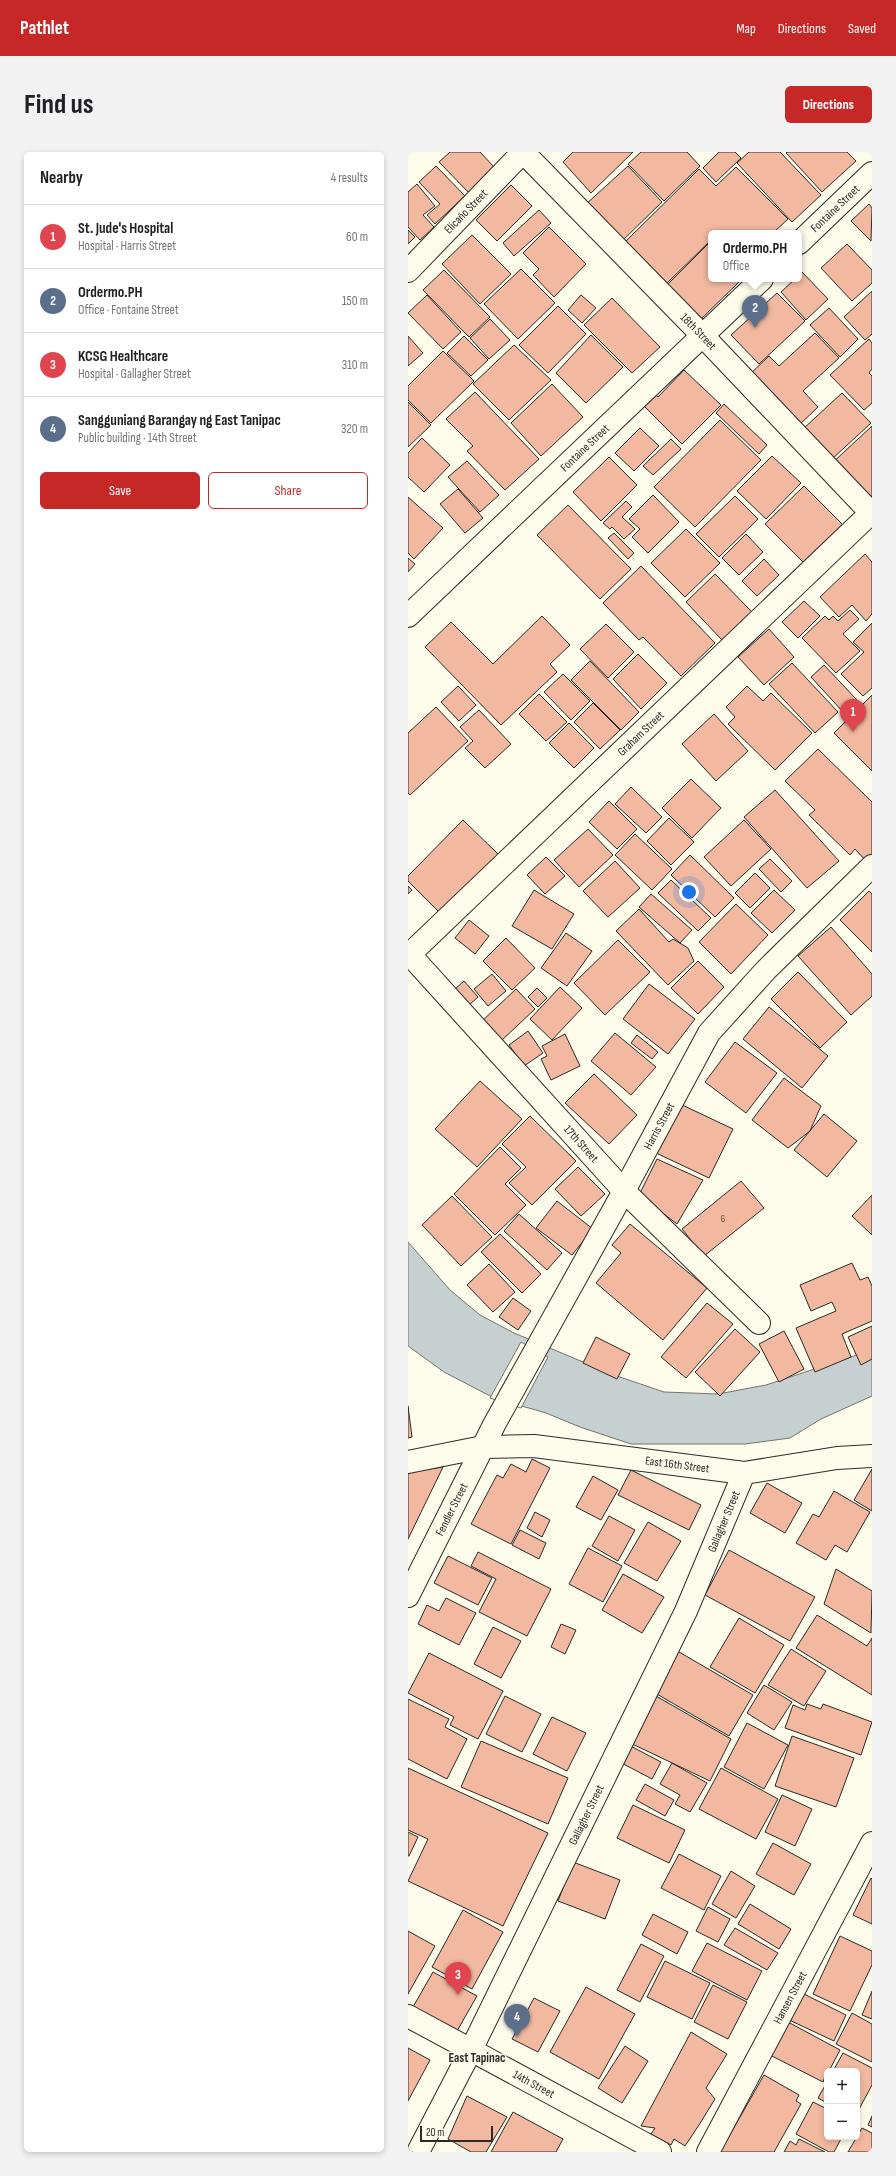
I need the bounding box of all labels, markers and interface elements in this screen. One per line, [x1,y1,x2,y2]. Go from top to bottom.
text: Pathlet [20,17,69,40]
text: Map [736,20,756,37]
text: Directions [778,20,826,37]
text: Saved [848,20,876,37]
button: Directions [785,86,872,123]
text: Find us [24,88,93,121]
text: Nearby [40,168,83,188]
text: 4 results [331,170,368,186]
street label: Fontaine Street [807,181,863,235]
street label: Elicaño Street [441,186,491,237]
text: St. Jude's Hospital [78,219,173,238]
text: 1 [50,229,56,245]
text: 60 m [346,229,368,245]
popup [708,230,802,282]
text: Hospital · Harris Street [78,238,176,254]
text: Ordermo.PH [723,239,787,258]
text: Office [723,258,749,274]
text: Ordermo.PH [78,283,142,302]
text: 2 [50,293,56,309]
text: 150 m [342,293,368,309]
pin: 2 [742,295,768,328]
text: Office · Fontaine Street [78,302,179,318]
street label: 18th Street [677,310,720,353]
text: KCSG Healthcare [78,347,168,366]
text: 3 [50,357,56,373]
text: 310 m [342,357,368,373]
text: Hospital · Gallagher Street [78,366,191,382]
text: Sangguniang Barangay ng East Tanipac [78,411,281,430]
text: 4 [50,421,56,437]
text: 320 m [341,421,368,437]
street label: Fontaine Street [557,421,613,475]
text: Public building · 14th Street [78,430,197,446]
button: Save [40,472,200,509]
button: Share [208,472,368,509]
pin: 1 [840,699,866,732]
street label: Graham Street [614,707,667,759]
your location [679,882,699,902]
street label: Harris Street [640,1099,678,1152]
street label: 17th Street [560,1122,602,1166]
house number: 6 [721,1213,725,1225]
street label: East 16th Street [644,1453,711,1476]
street label: Fendler Street [432,1480,471,1538]
street label: Gallagher Street [704,1488,743,1554]
street label: Gallagher Street [565,1782,607,1847]
pin: 3 [445,1962,471,1995]
street label: Hansen Street [770,1968,810,2026]
pin: 4 [504,2004,530,2037]
district label: East Tapinac [448,2050,506,2066]
street label: 14th Street [510,2067,558,2101]
map controls [824,2068,860,2140]
button: + [824,2068,860,2104]
button: − [824,2104,860,2140]
scale bar [420,2124,493,2143]
text: 20 m [426,2126,444,2139]

